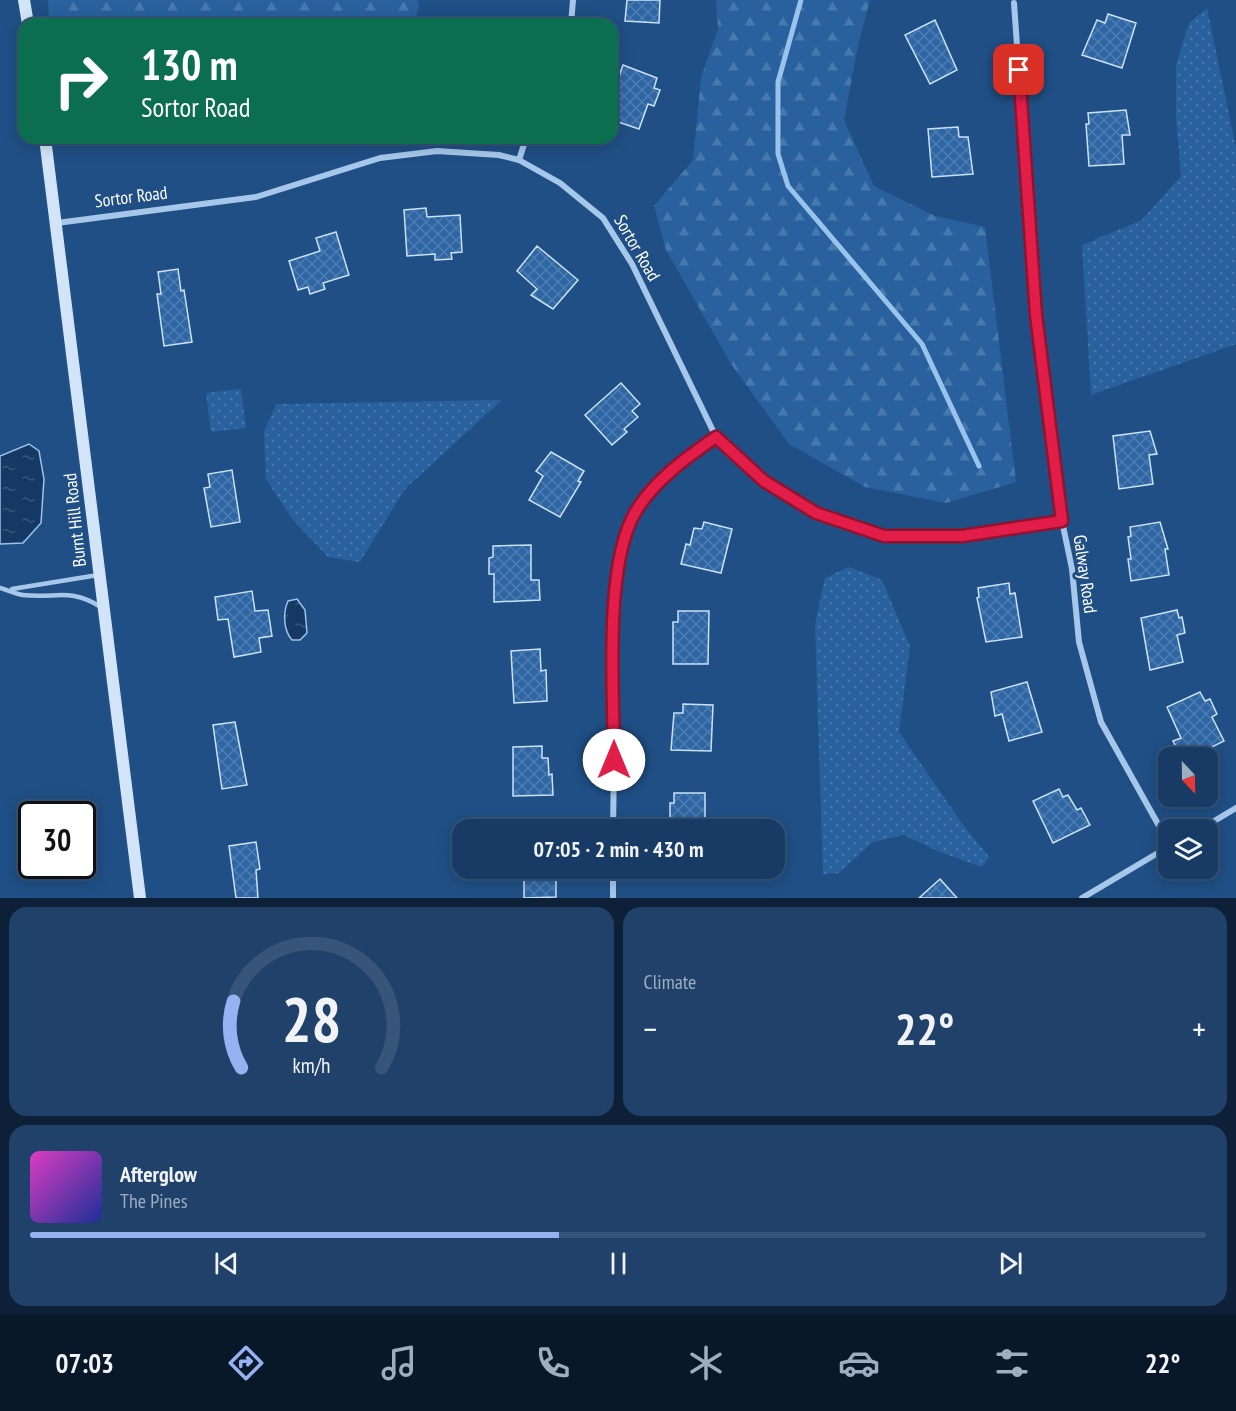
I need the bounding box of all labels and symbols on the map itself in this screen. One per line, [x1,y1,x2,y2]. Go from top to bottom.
pin [993,44,1044,95]
street label: Sortor Road [93,181,169,212]
street label: Sortor Road [609,210,666,285]
street label: Burnt Hill Road [58,472,91,568]
street label: Galway Road [1069,533,1102,615]
position arrow [582,728,646,792]
north arrow [1158,747,1218,807]
speed limit sign: 30 [18,801,96,879]

